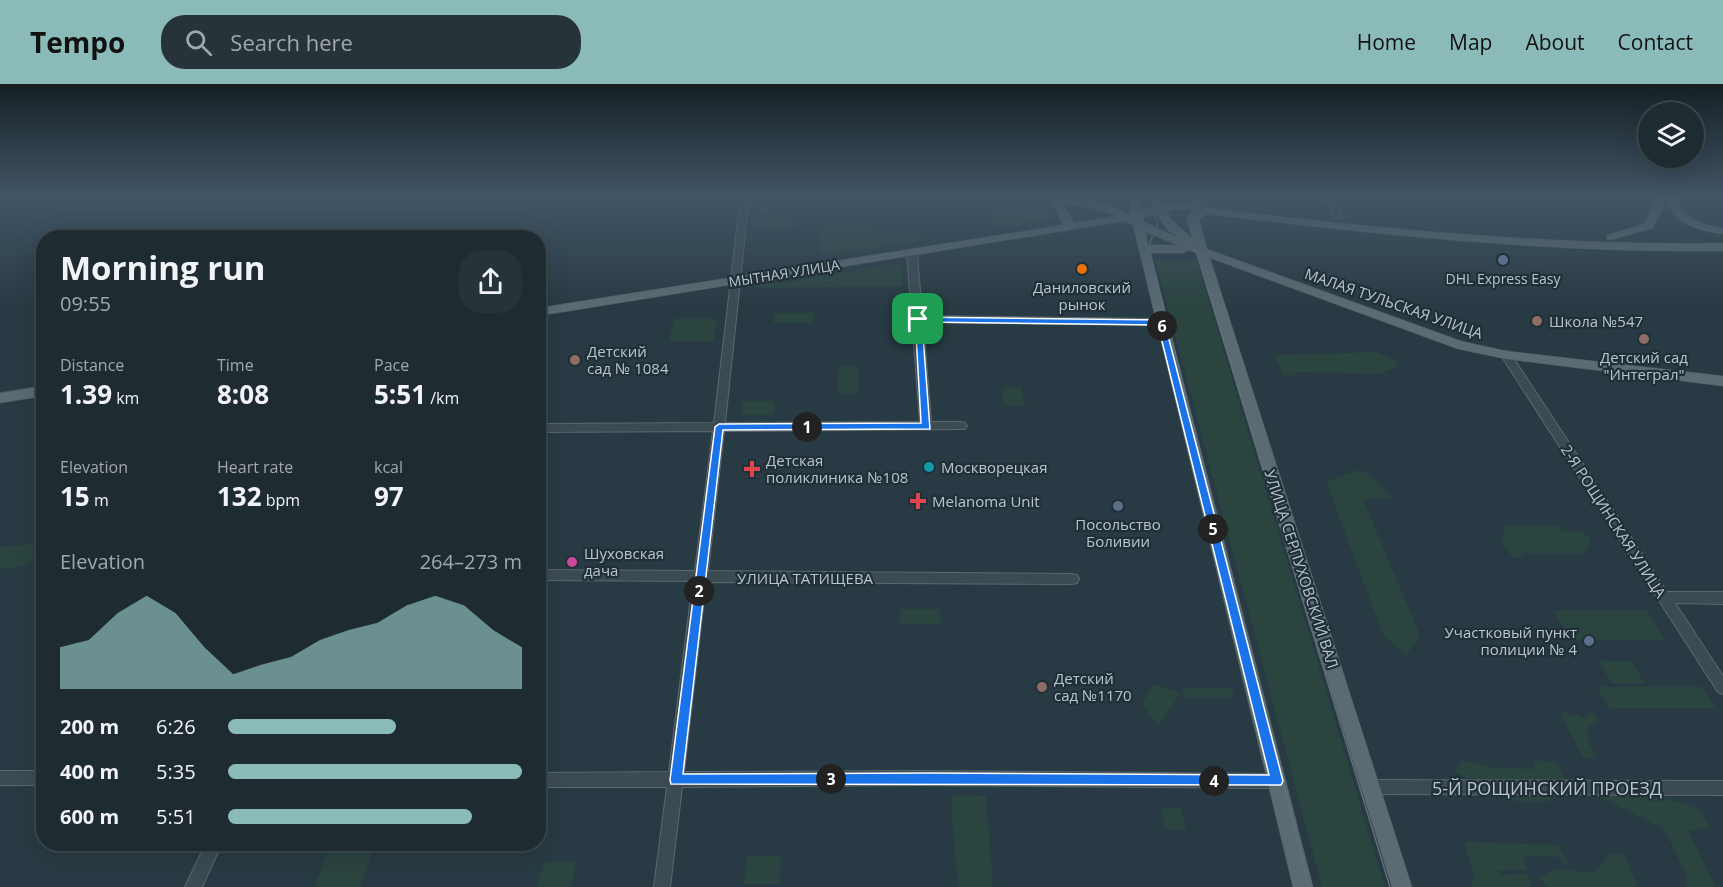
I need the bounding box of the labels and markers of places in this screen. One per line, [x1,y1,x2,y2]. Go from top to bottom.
marker: DHL Express Easy [1496,253,1510,267]
marker: Даниловский рынок [1075,262,1089,276]
place label: DHL Express Easy [1446,269,1561,288]
place label: Даниловский рынок [1033,277,1131,314]
pin [892,293,943,344]
pin: 6 [1147,311,1177,341]
place label: Школа №547 [1549,311,1643,331]
marker: Школа №547 [1530,314,1544,328]
marker: Детский сад "Интеграл" [1637,332,1651,346]
place label: Детский сад № 1084 [587,341,669,378]
place label: Детский сад "Интеграл" [1600,347,1688,384]
marker: Детский сад № 1084 [568,353,582,367]
pin: 1 [792,412,822,442]
place label: Детская поликлиника №108 [766,450,908,487]
place label: Москворецкая [941,457,1047,477]
marker: Детская поликлиника №108 [743,460,761,478]
marker: Москворецкая [922,460,936,474]
place label: Melanoma Unit [932,491,1040,511]
marker: Melanoma Unit [909,492,927,510]
marker: Посольство Боливии [1111,499,1125,513]
place label: Посольство Боливии [1075,514,1161,551]
pin: 5 [1198,514,1228,544]
place label: Шуховская дача [584,543,664,580]
marker: Шуховская дача [565,555,579,569]
pin: 2 [684,576,714,606]
place label: Участковый пункт полиции № 4 [1445,622,1577,659]
marker: Участковый пункт полиции № 4 [1582,634,1596,648]
place label: Детский сад №1170 [1054,668,1132,705]
marker: Детский сад №1170 [1035,680,1049,694]
pin: 3 [816,764,846,794]
pin: 4 [1199,766,1229,796]

